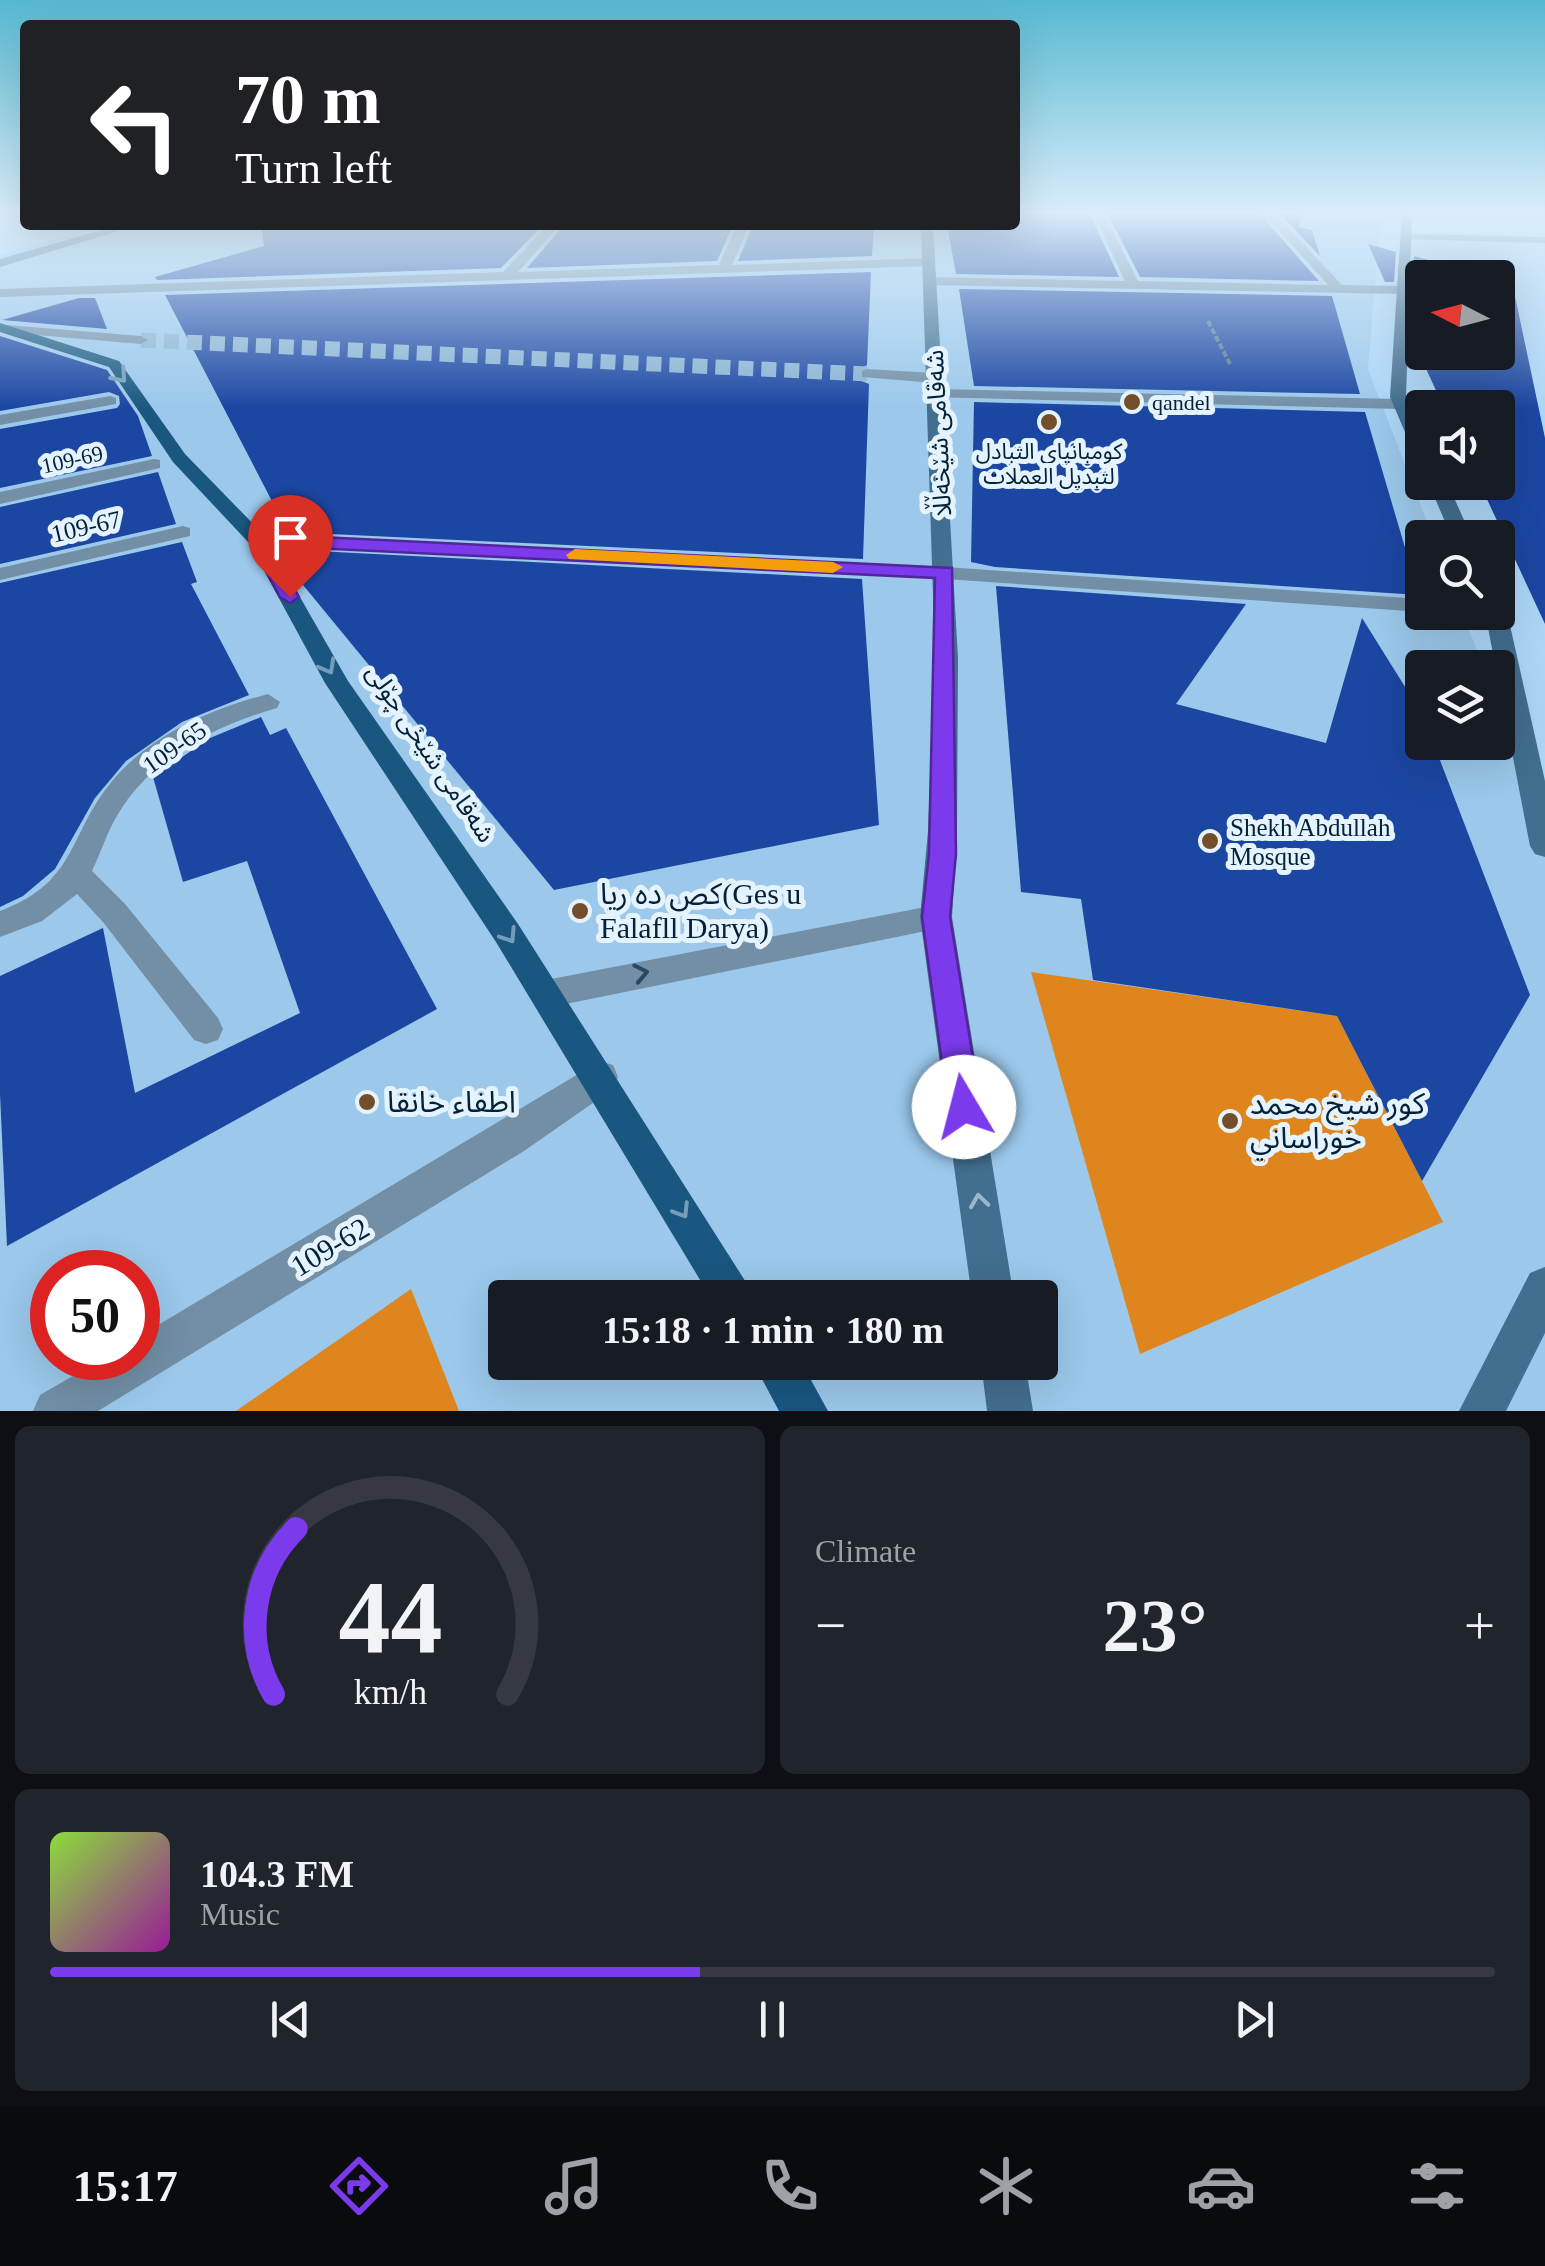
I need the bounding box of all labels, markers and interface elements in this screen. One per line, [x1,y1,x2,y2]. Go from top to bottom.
icon: left [70,60,200,190]
text: 70 m [235,61,381,138]
text: Turn left [235,143,392,193]
north arrow [1405,260,1515,370]
map controls [1405,260,1515,760]
street label: شەقامی شێخەڵڵا [916,349,957,517]
one-way arrow [108,365,126,383]
place label: qandel [1152,390,1211,415]
button: sound [1405,390,1515,500]
marker: qandel [1121,391,1143,413]
marker: كومبانياى التبادل لتبديل العملات [1038,411,1060,433]
place label: كومبانياى التبادل لتبديل العملات [976,439,1123,489]
street label: 109-69 [39,440,105,479]
pin [248,495,333,598]
street label: 109-67 [49,505,124,548]
icon: arrive [263,510,318,565]
button: search [1405,520,1515,630]
button: layers [1405,650,1515,760]
one-way arrow [315,656,335,674]
street label: شەقامی شێخی چۆلی [359,659,500,849]
street label: 109-65 [138,716,211,779]
place label: Shekh Abdullah Mosque [1230,814,1391,870]
marker: Shekh Abdullah Mosque [1199,830,1221,852]
place label: کص ده ریا(Ges u Falafll Darya) [600,877,801,945]
marker: کص ده ریا(Ges u Falafll Darya) [569,900,591,922]
one-way arrow [496,926,515,944]
one-way arrow [632,964,649,985]
position arrow [912,1055,1016,1159]
place label: اطفاء خانقا [387,1085,516,1118]
place label: كور شيخ محمد خوراساني [1250,1087,1426,1161]
marker: اطفاء خانقا [356,1091,378,1113]
marker: كور شيخ محمد خوراساني [1219,1110,1241,1132]
one-way arrow [969,1193,990,1209]
one-way arrow [670,1200,689,1218]
street label: 109-62 [285,1211,375,1283]
speed limit sign: 50 [30,1250,160,1380]
text: 15:18 · 1 min · 180 m [602,1309,944,1351]
text: Climate [815,1533,916,1569]
text: 44 [338,1559,442,1674]
text: 23° [1103,1584,1208,1667]
text: − [815,1595,846,1656]
text: + [1464,1595,1495,1656]
text: km/h [353,1672,427,1712]
text: 104.3 FM [200,1853,354,1895]
text: Music [200,1896,280,1932]
icon: previous [263,1992,318,2047]
icon: pause [745,1992,800,2047]
icon: next [1227,1992,1282,2047]
icon: directions [324,2151,394,2221]
icon: music [539,2151,609,2221]
icon: phone [755,2151,825,2221]
icon: climate [971,2151,1041,2221]
icon: car [1186,2151,1256,2221]
icon: filters [1402,2151,1472,2221]
text: 15:17 [73,2161,178,2211]

